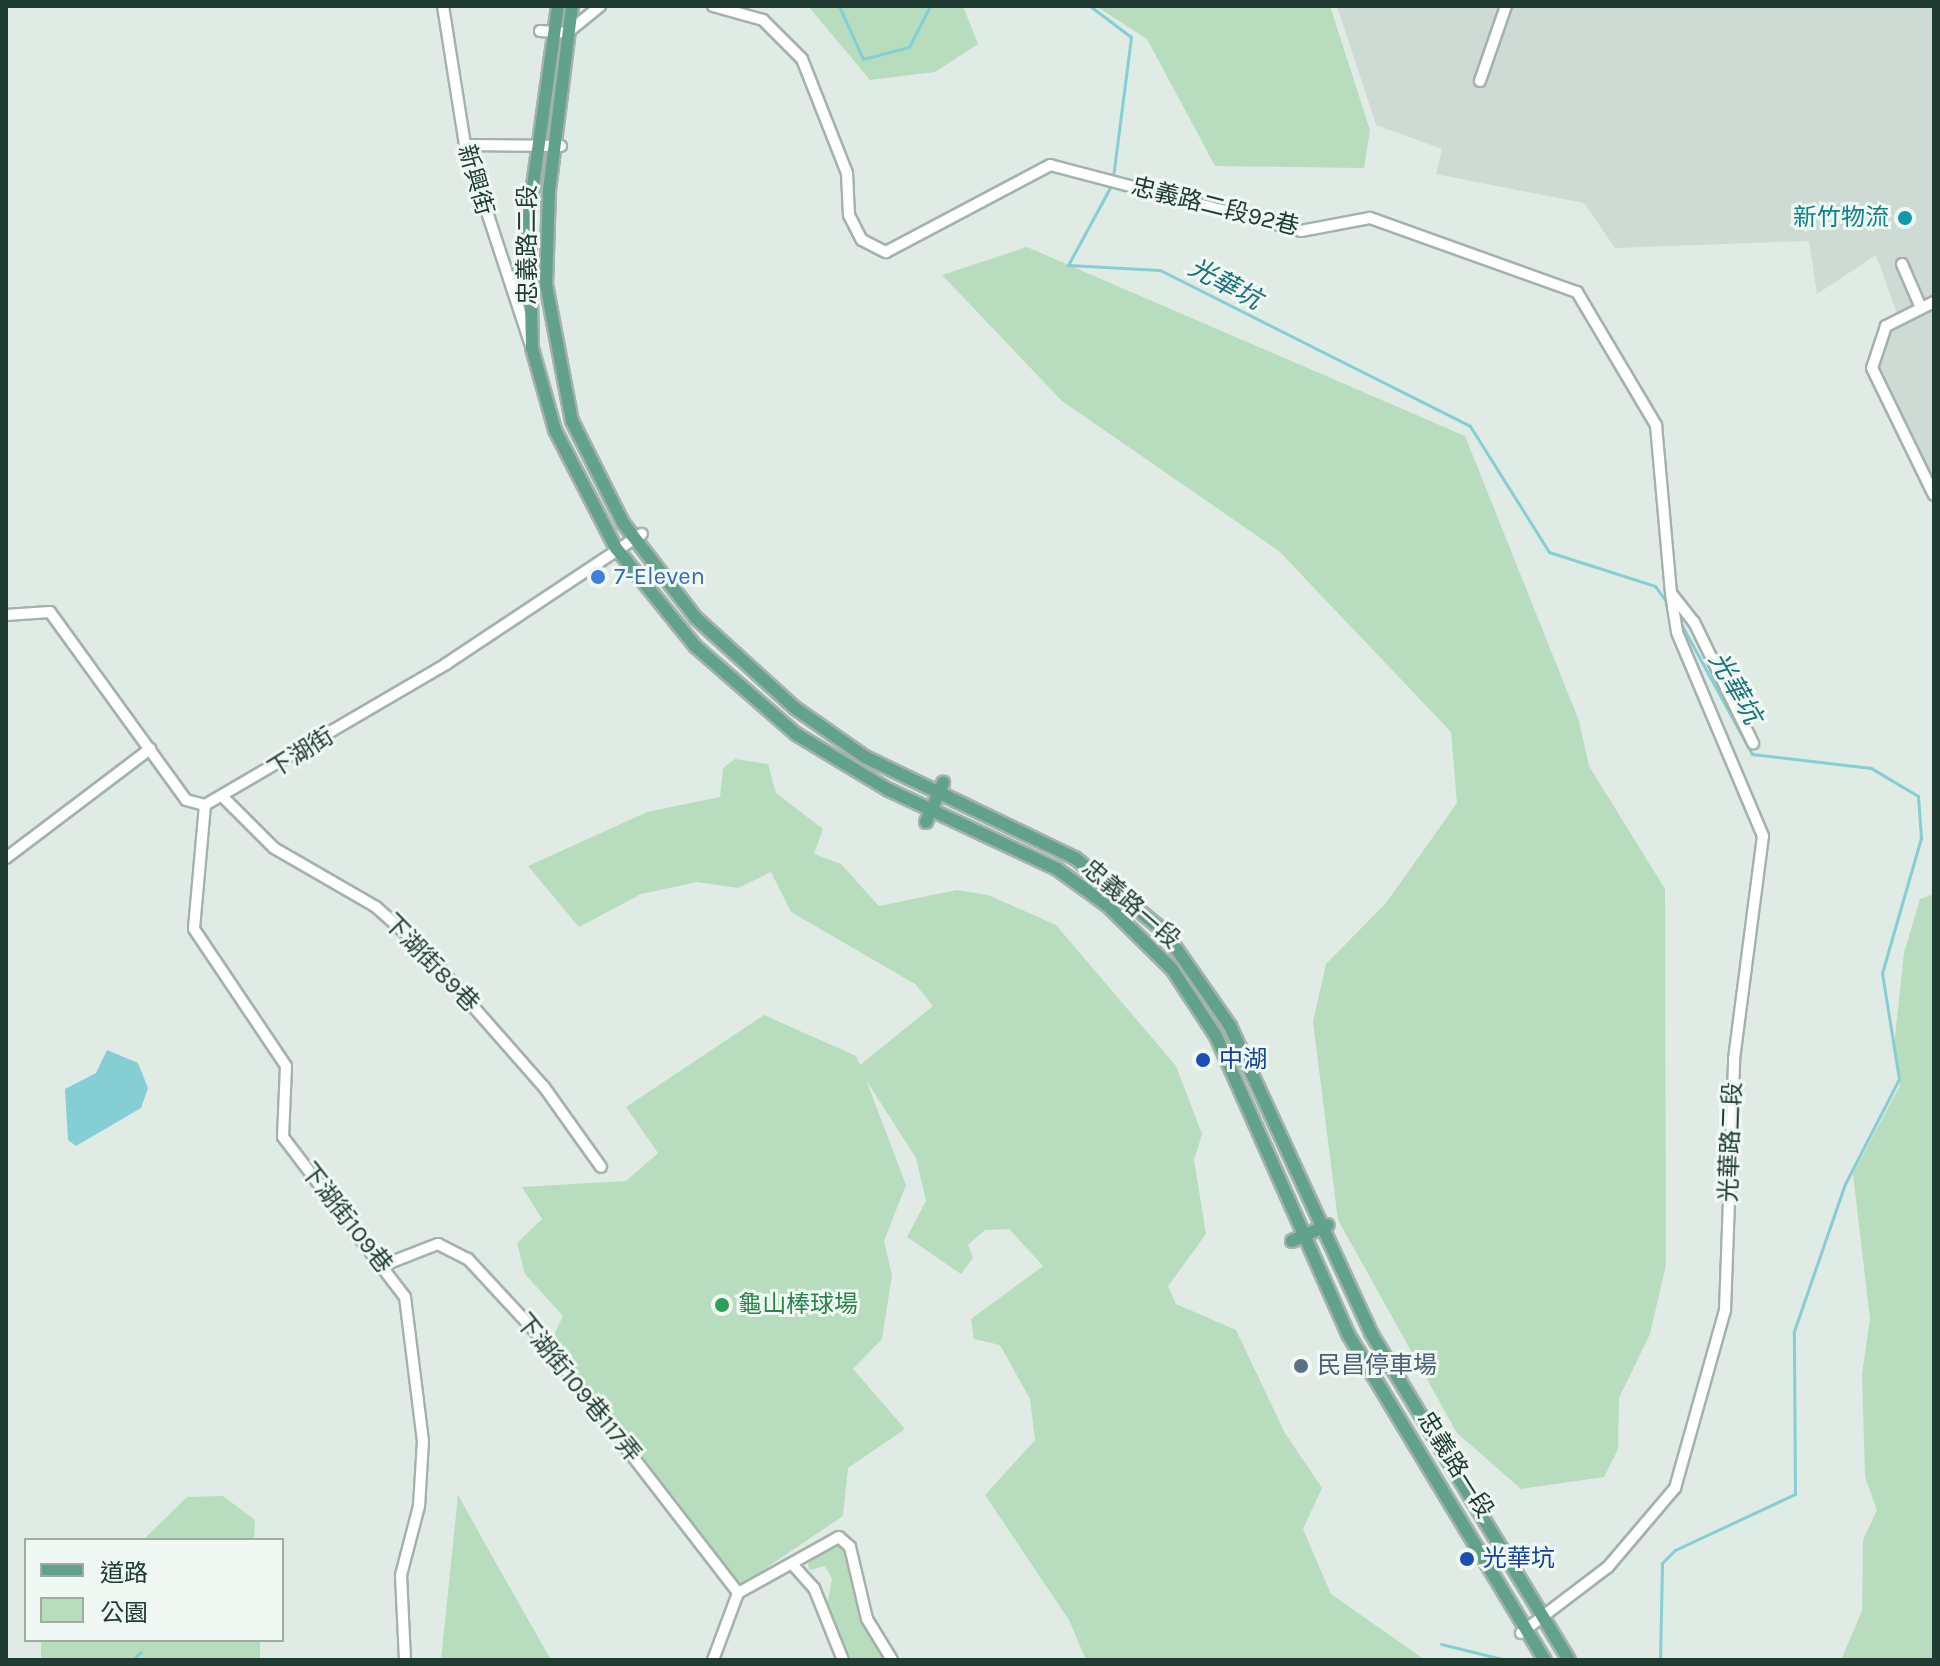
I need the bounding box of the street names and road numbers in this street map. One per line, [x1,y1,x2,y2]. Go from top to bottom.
street label: 新興街 [451,141,499,219]
street label: 忠義路二段92巷 [1128,172,1302,242]
street label: 忠義路二段 [514,185,542,305]
street label: 下湖街 [263,722,339,784]
street label: 忠義路一段 [1076,854,1186,954]
street label: 下湖街89巷 [377,908,485,1018]
street label: 光華路二段 [1715,1082,1747,1202]
street label: 下湖街109巷 [294,1157,398,1279]
street label: 下湖街109巷117弄 [509,1308,647,1468]
street label: 忠義路一段 [1411,1406,1499,1524]

